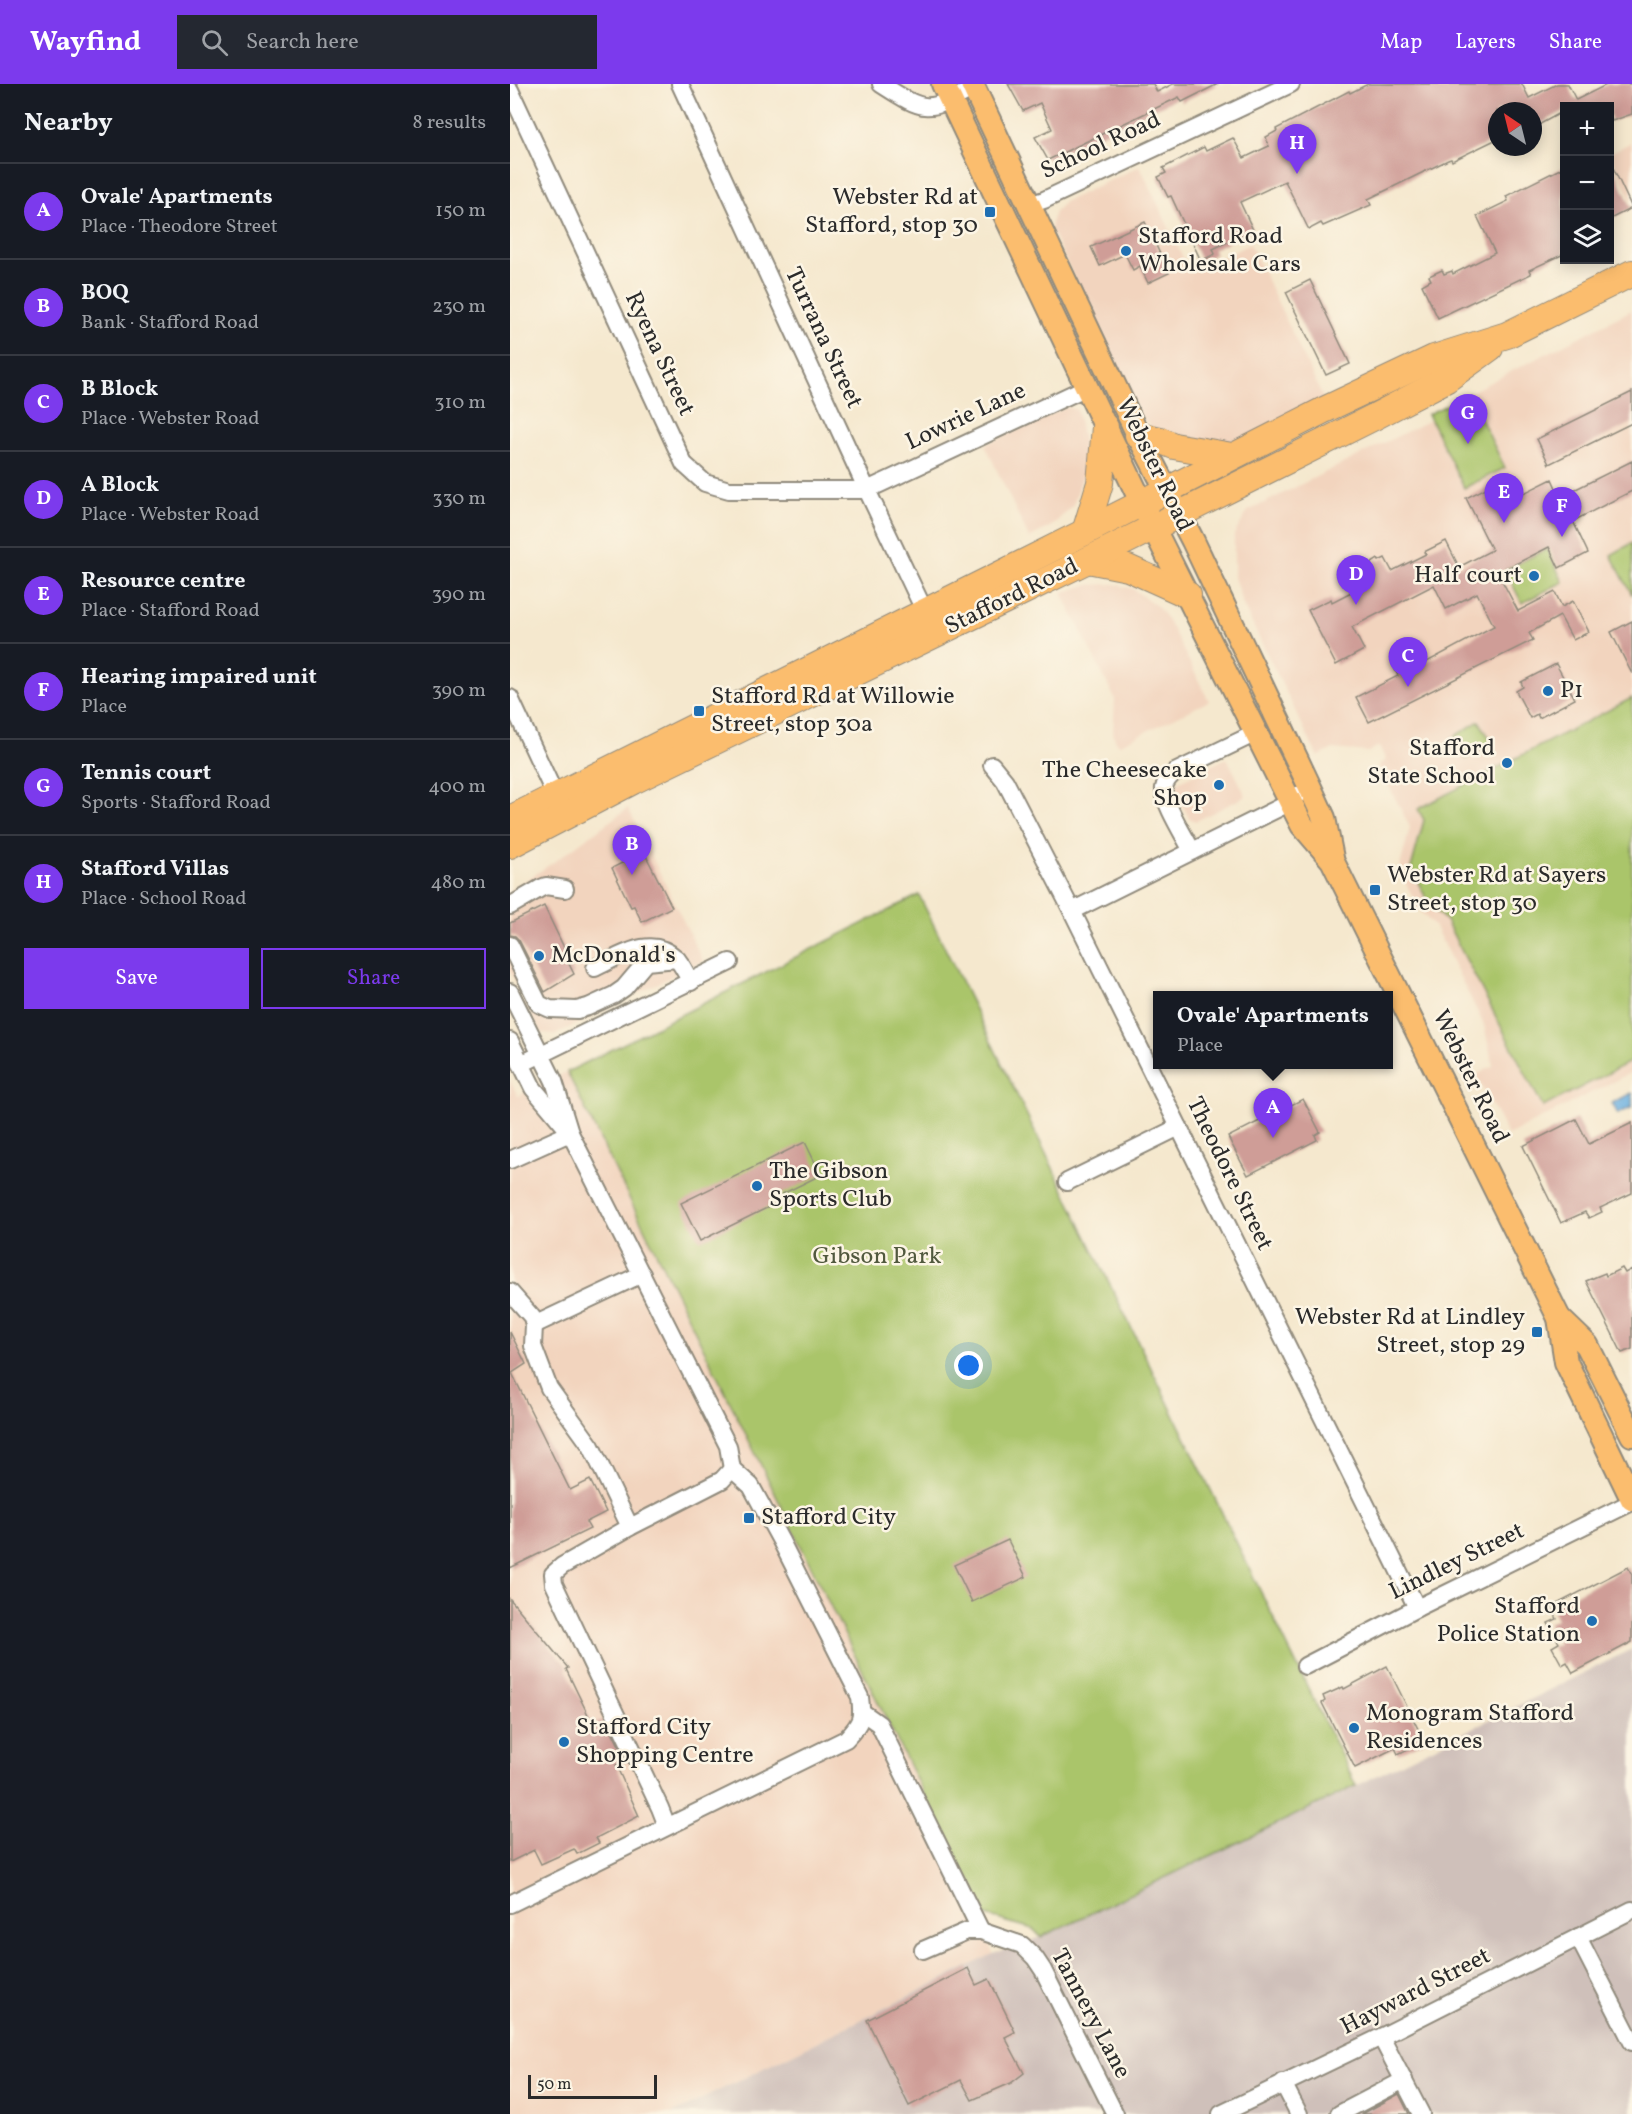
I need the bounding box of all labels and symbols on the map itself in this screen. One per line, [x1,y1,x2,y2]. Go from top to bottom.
north arrow [1488,102,1542,156]
street label: School Road [1035,103,1167,189]
pin: H [1278,124,1316,174]
place label: Webster Rd at Stafford, stop 30 [805,181,978,243]
marker: Webster Rd at Stafford, stop 30 [983,205,997,219]
place label: Stafford Road Wholesale Cars [1138,220,1301,282]
marker: Stafford Road Wholesale Cars [1119,244,1133,258]
street label: Turrana Street [775,262,871,414]
street label: Ryena Street [615,286,703,422]
street label: Lowrie Lane [900,374,1032,460]
street label: Webster Road [1107,392,1201,538]
pin: G [1448,394,1488,444]
pin: E [1484,474,1524,523]
pin: F [1542,488,1582,537]
street label: Stafford Road [939,550,1085,644]
pin: D [1336,556,1376,605]
place label: Half court [1414,559,1522,593]
marker: Half court [1527,569,1541,583]
pin: C [1388,638,1428,687]
place label: P1 [1560,674,1583,708]
place label: Stafford Rd at Willowie Street, stop 30a [711,680,955,742]
marker: P1 [1541,684,1555,698]
marker: Stafford Rd at Willowie Street, stop 30a [692,704,706,718]
place label: Stafford State School [1367,732,1495,794]
place label: The Cheesecake Shop [1042,754,1207,816]
marker: Stafford State School [1500,756,1514,770]
marker: The Cheesecake Shop [1212,778,1226,792]
pin: B [612,826,652,875]
place label: Webster Rd at Sayers Street, stop 30 [1387,859,1606,921]
marker: Webster Rd at Sayers Street, stop 30 [1368,883,1382,897]
place label: McDonald's [551,939,676,973]
marker: McDonald's [532,949,546,963]
street label: Webster Road [1423,1004,1517,1150]
pin: A [1254,1088,1293,1138]
street label: Theodore Street [1177,1091,1281,1257]
place label: The Gibson Sports Club [769,1155,892,1217]
marker: The Gibson Sports Club [750,1179,764,1193]
park label: Gibson Park [812,1240,942,1274]
place label: Webster Rd at Lindley Street, stop 29 [1295,1301,1525,1363]
marker: Webster Rd at Lindley Street, stop 29 [1530,1325,1544,1339]
your location [954,1351,983,1380]
place label: Stafford City [761,1501,896,1535]
marker: Stafford City [742,1511,756,1525]
street label: Lindley Street [1384,1515,1530,1609]
place label: Stafford Police Station [1437,1590,1580,1652]
marker: Stafford Police Station [1585,1614,1599,1628]
place label: Monogram Stafford Residences [1366,1697,1574,1759]
place label: Stafford City Shopping Centre [576,1711,754,1773]
marker: Monogram Stafford Residences [1347,1721,1361,1735]
marker: Stafford City Shopping Centre [557,1735,571,1749]
street label: Hayward Street [1335,1940,1497,2044]
street label: Tannery Lane [1041,1943,1139,2085]
scale bar [528,2072,657,2100]

